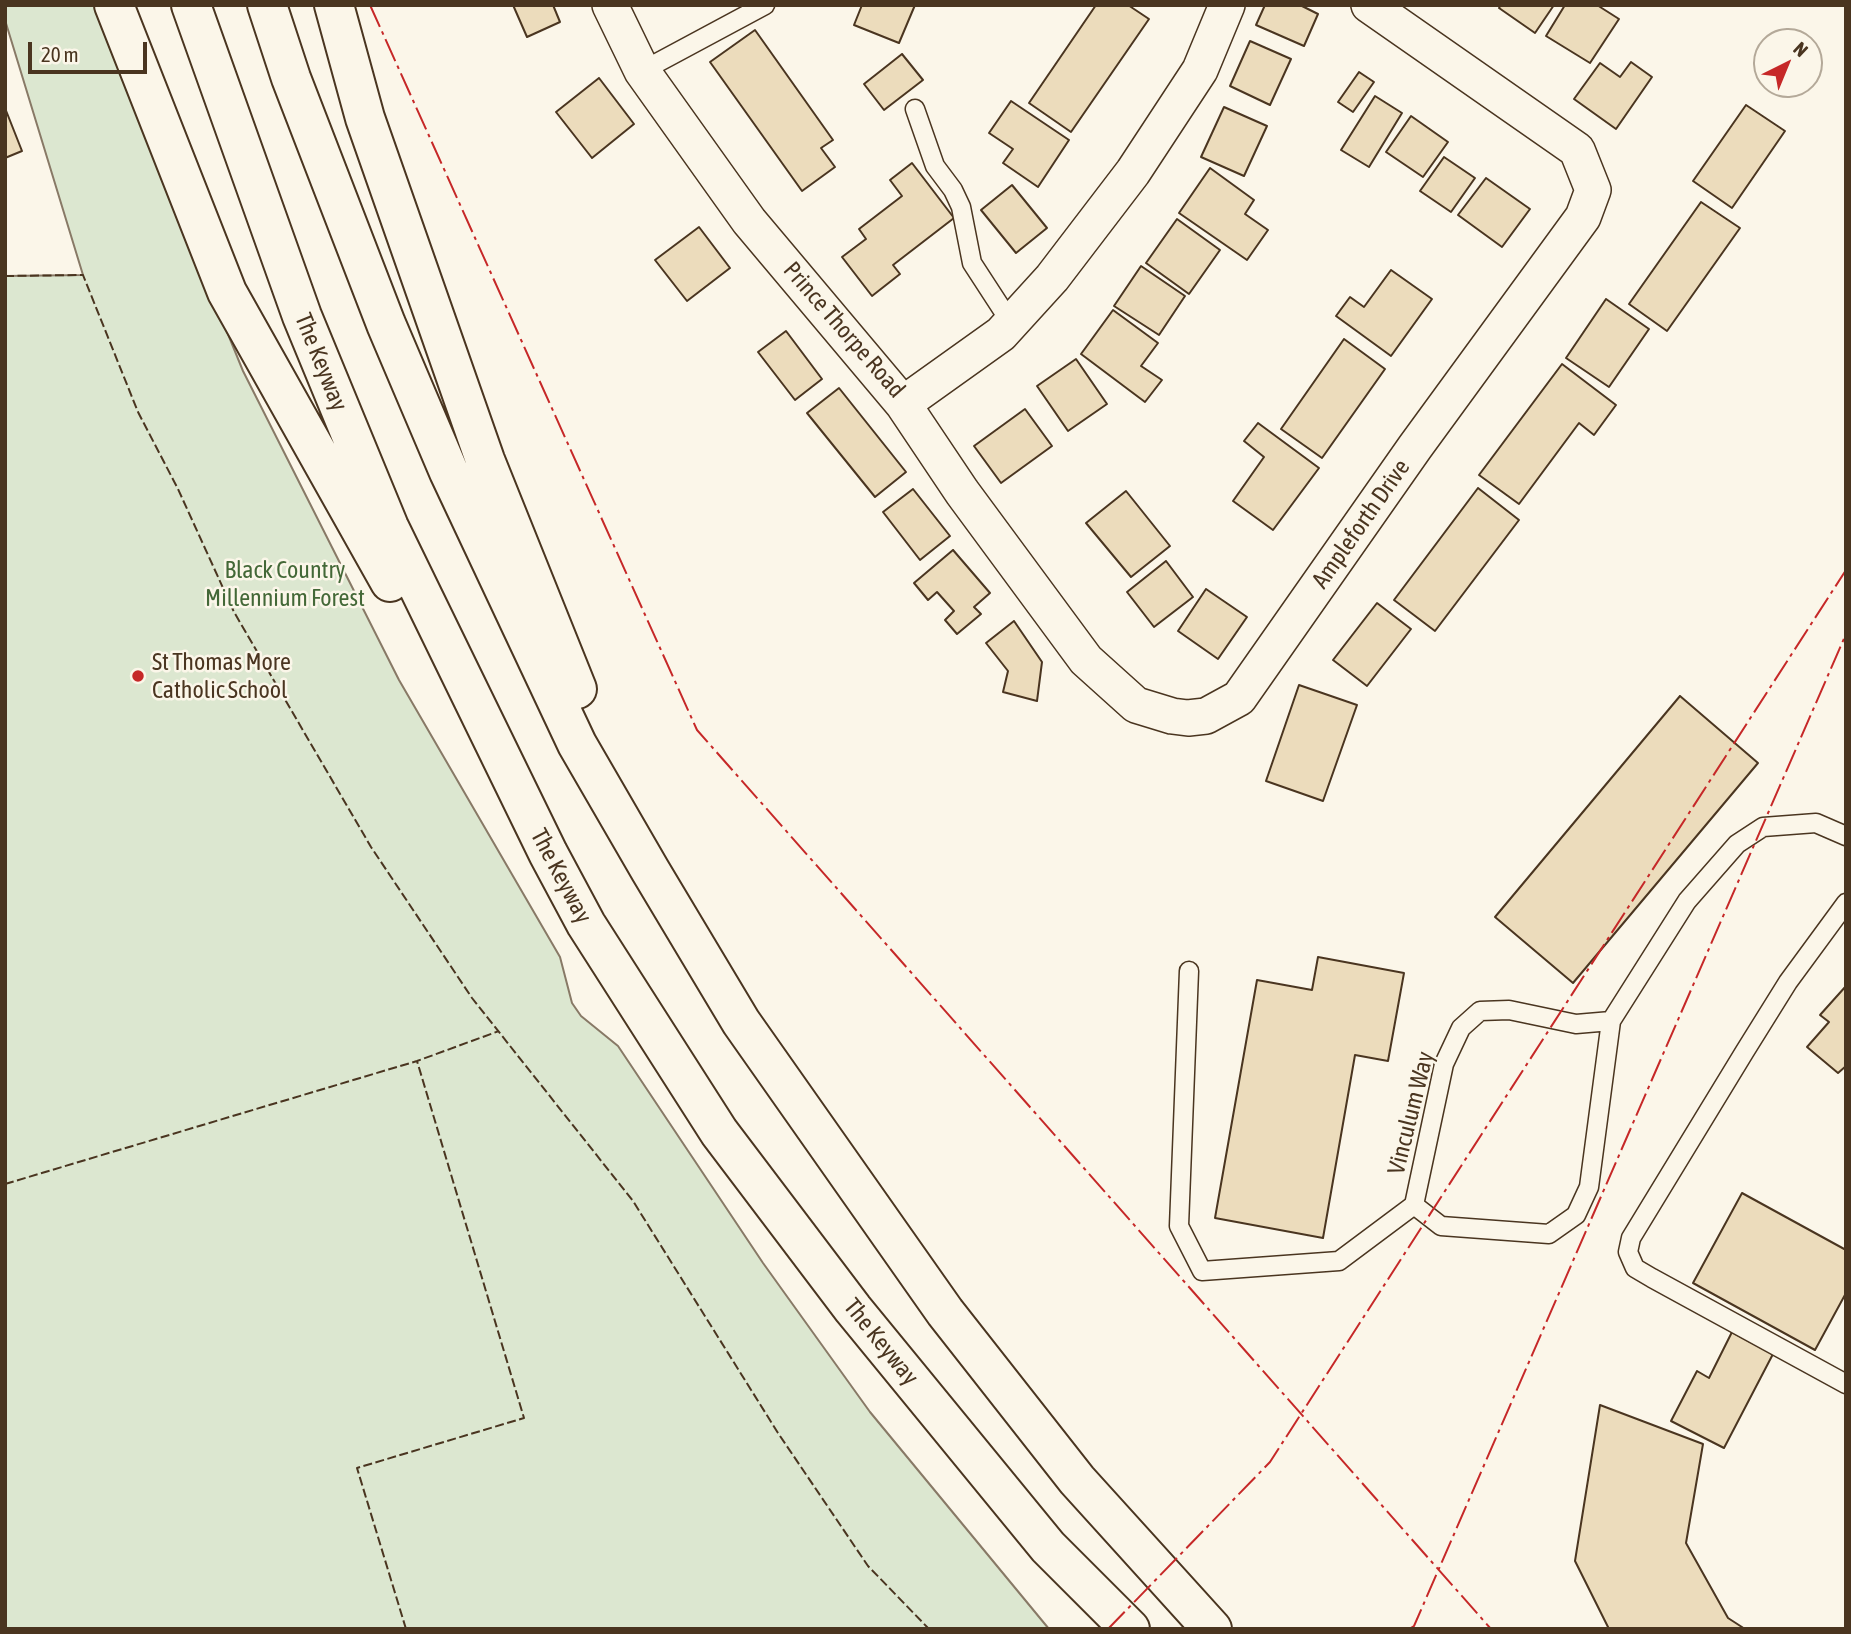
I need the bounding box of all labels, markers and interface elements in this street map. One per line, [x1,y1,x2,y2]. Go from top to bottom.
scale bar [32,28,150,72]
north arrow [1753,28,1823,98]
text: N [1789,37,1813,61]
text: 20 m [41,42,79,66]
street label: Prince Thorpe Road [777,256,911,404]
street label: The Keyway [288,309,354,415]
street label: Ampleforth Drive [1306,454,1416,594]
park label: Black Country Millennium Forest [205,556,365,612]
place label: St Thomas More Catholic School [152,648,291,704]
marker: St Thomas More Catholic School [130,668,146,684]
street label: The Keyway [524,824,598,928]
street label: Vinculum Way [1382,1049,1440,1177]
street label: The Keyway [837,1293,925,1391]

